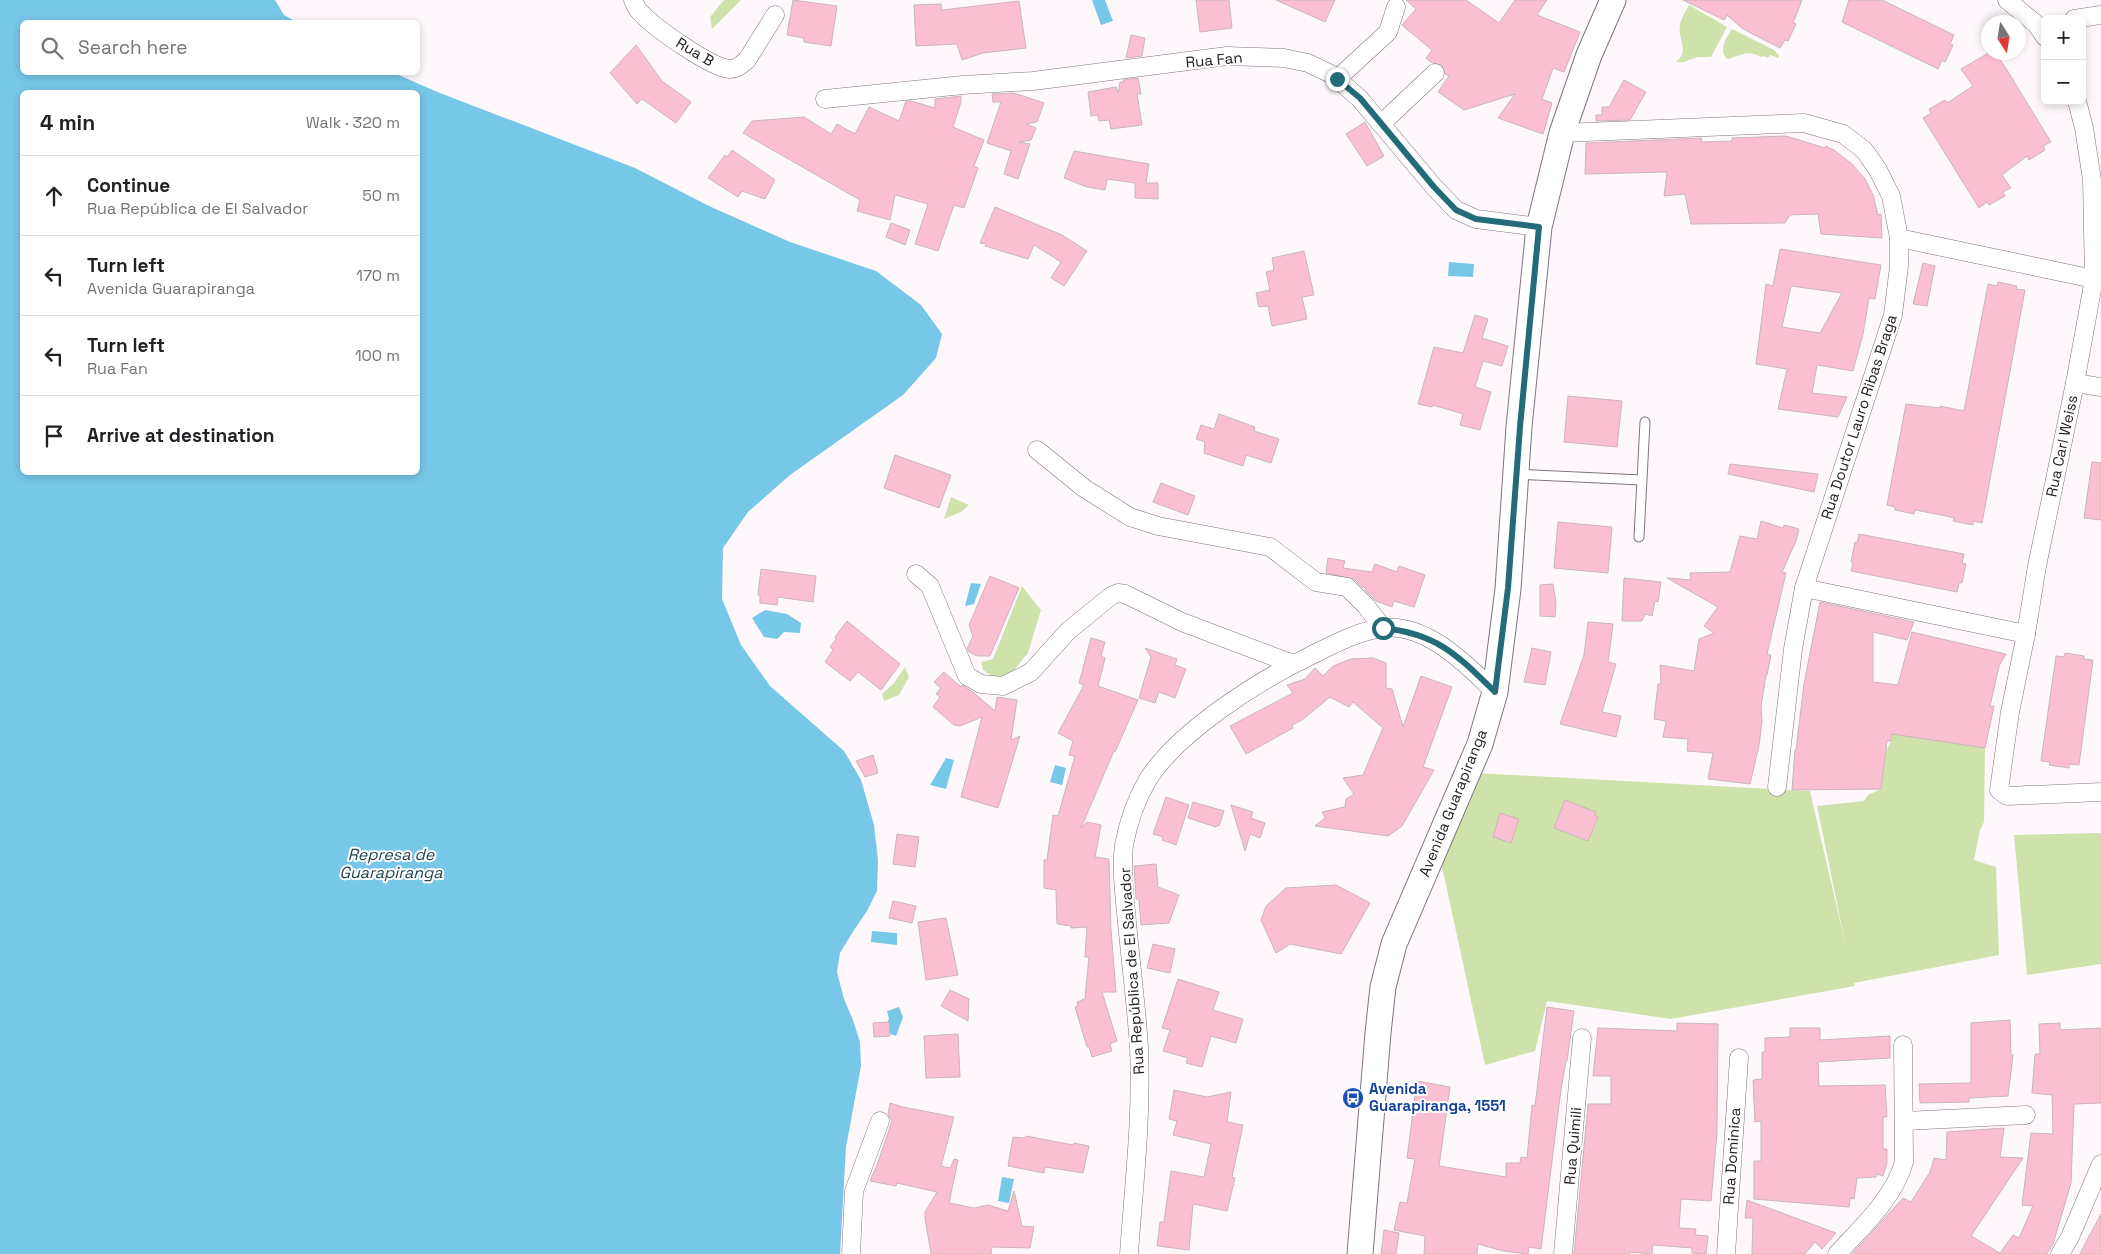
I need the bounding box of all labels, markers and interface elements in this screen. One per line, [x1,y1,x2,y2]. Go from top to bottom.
north arrow [1981,15,2026,60]
map controls [2041,15,2086,105]
button: + [2041,15,2086,60]
search box [20,20,420,75]
street label: Rua B [673,33,718,70]
icon: search [38,34,66,62]
text: Search here [78,35,188,60]
street label: Rua Fan [1185,48,1243,71]
button: − [2041,60,2086,105]
route end [1326,68,1349,91]
text: 4 min [40,109,95,136]
text: Walk · 320 m [306,112,400,133]
text: Continue [87,173,170,198]
icon: ahead [40,182,68,210]
text: 50 m [362,185,400,206]
text: Rua República de El Salvador [87,198,308,219]
text: Turn left [87,253,165,278]
icon: left [40,262,68,290]
text: 170 m [356,265,400,286]
text: Avenida Guarapiranga [87,278,255,299]
street label: Rua Doutor Lauro Ribas Braga [1816,312,1901,522]
text: Turn left [87,333,165,358]
icon: left [40,342,68,370]
text: 100 m [355,345,400,366]
text: Rua Fan [87,358,148,379]
street label: Rua Carl Weiss [2041,393,2082,499]
icon: arrive [40,422,68,450]
text: Arrive at destination [87,423,275,448]
route start [1372,617,1395,640]
street label: Avenida Guarapiranga [1414,726,1491,879]
water label: Represa de Guarapiranga [340,844,443,883]
street label: Rua República de El Salvador [1115,867,1148,1075]
place label: Avenida Guarapiranga, 1551 [1369,1079,1506,1115]
bus stop icon: Avenida Guarapiranga, 1551 [1341,1086,1365,1110]
street label: Rua Quimili [1560,1106,1585,1186]
street label: Rua Dominica [1719,1106,1744,1205]

